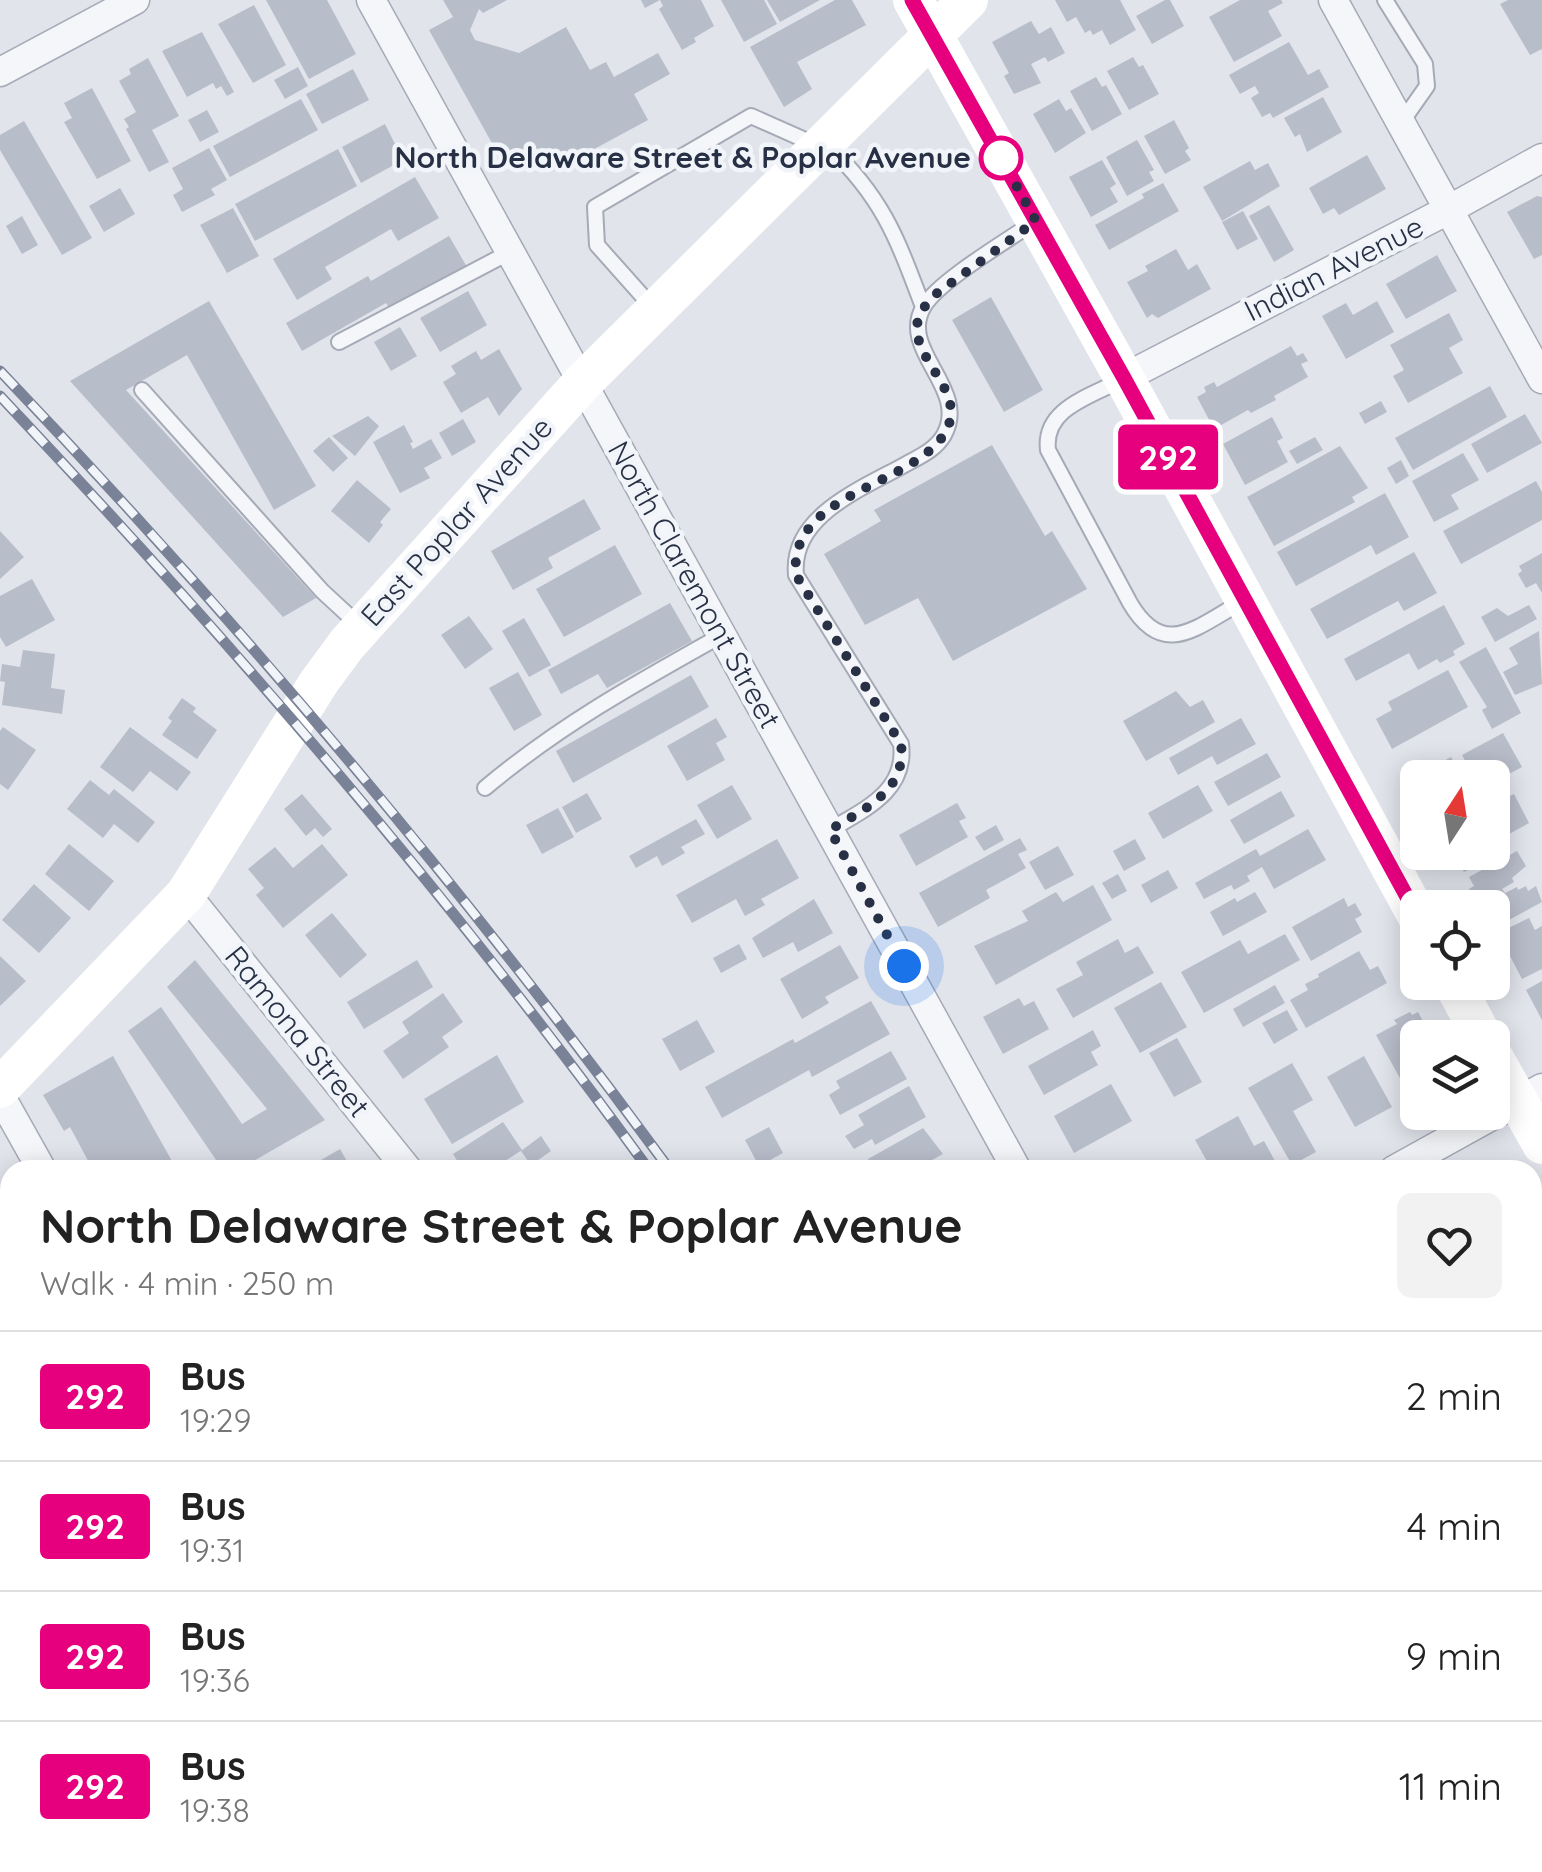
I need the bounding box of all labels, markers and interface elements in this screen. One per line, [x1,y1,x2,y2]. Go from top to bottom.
marker: North Delaware Street & Poplar Avenue [980,137,1022,179]
place label: North Delaware Street & Poplar Avenue [394,138,971,176]
street label: Indian Avenue [1238,207,1429,329]
street label: East Poplar Avenue [352,409,560,634]
line badge: 292 [1110,424,1226,490]
street label: North Claremont Street [600,434,790,735]
text: 292 [1138,435,1198,479]
north arrow [1400,760,1510,870]
map controls [1400,760,1510,1130]
button: locate [1400,890,1510,1000]
street label: Ramona Street [217,938,378,1125]
your location [879,941,929,991]
button: layers [1400,1020,1510,1130]
button: heart [1397,1193,1502,1298]
text: North Delaware Street & Poplar Avenue [40,1195,963,1255]
text: Walk · 4 min · 250 m [40,1263,334,1303]
text: Bus [180,1352,246,1400]
text: 2 min [1406,1372,1502,1420]
text: 292 [65,1374,125,1418]
text: 19:29 [180,1400,251,1440]
text: Bus [180,1482,246,1530]
text: 4 min [1407,1502,1502,1550]
text: 292 [65,1504,125,1548]
text: 19:31 [180,1530,244,1570]
text: Bus [180,1612,246,1660]
text: 9 min [1406,1632,1502,1680]
text: 292 [65,1634,125,1678]
text: 19:36 [180,1660,250,1700]
text: Bus [180,1742,246,1790]
text: 11 min [1399,1762,1502,1810]
text: 292 [65,1764,125,1808]
text: 19:38 [180,1790,250,1830]

